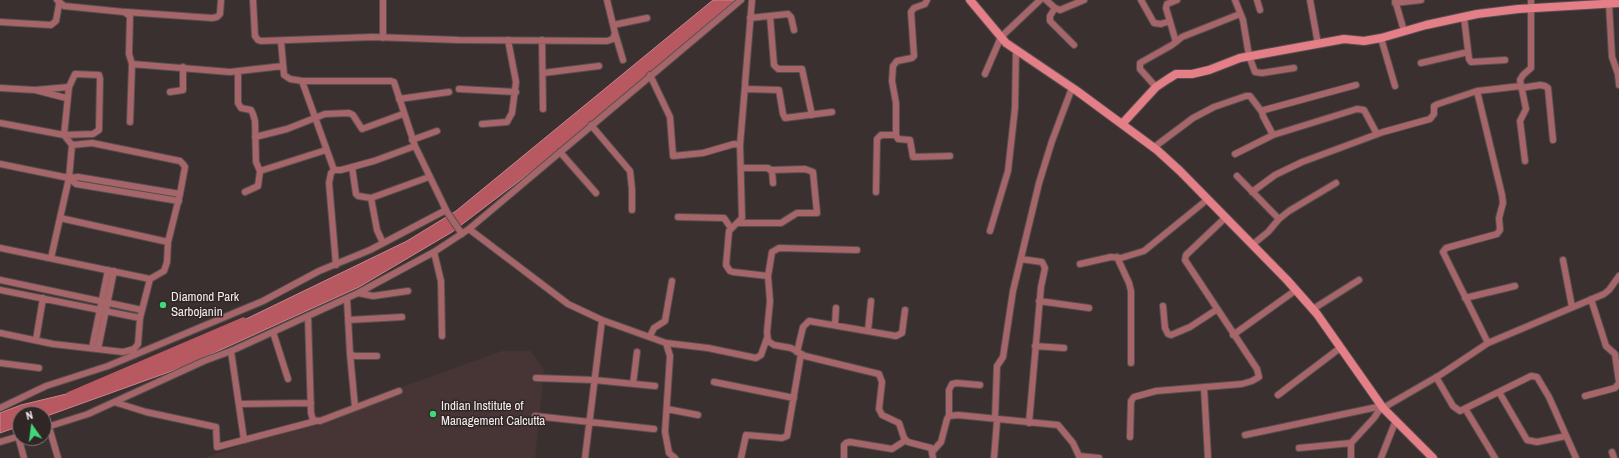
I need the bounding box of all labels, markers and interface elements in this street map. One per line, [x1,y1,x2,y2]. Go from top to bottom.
place label: Diamond Park Sarbojanin [171,290,239,321]
marker: Diamond Park Sarbojanin [158,300,168,310]
place label: Indian Institute of Management Calcutta [441,399,545,430]
north arrow [12,406,52,446]
text: N [24,408,34,423]
marker: Indian Institute of Management Calcutta [428,409,438,419]

